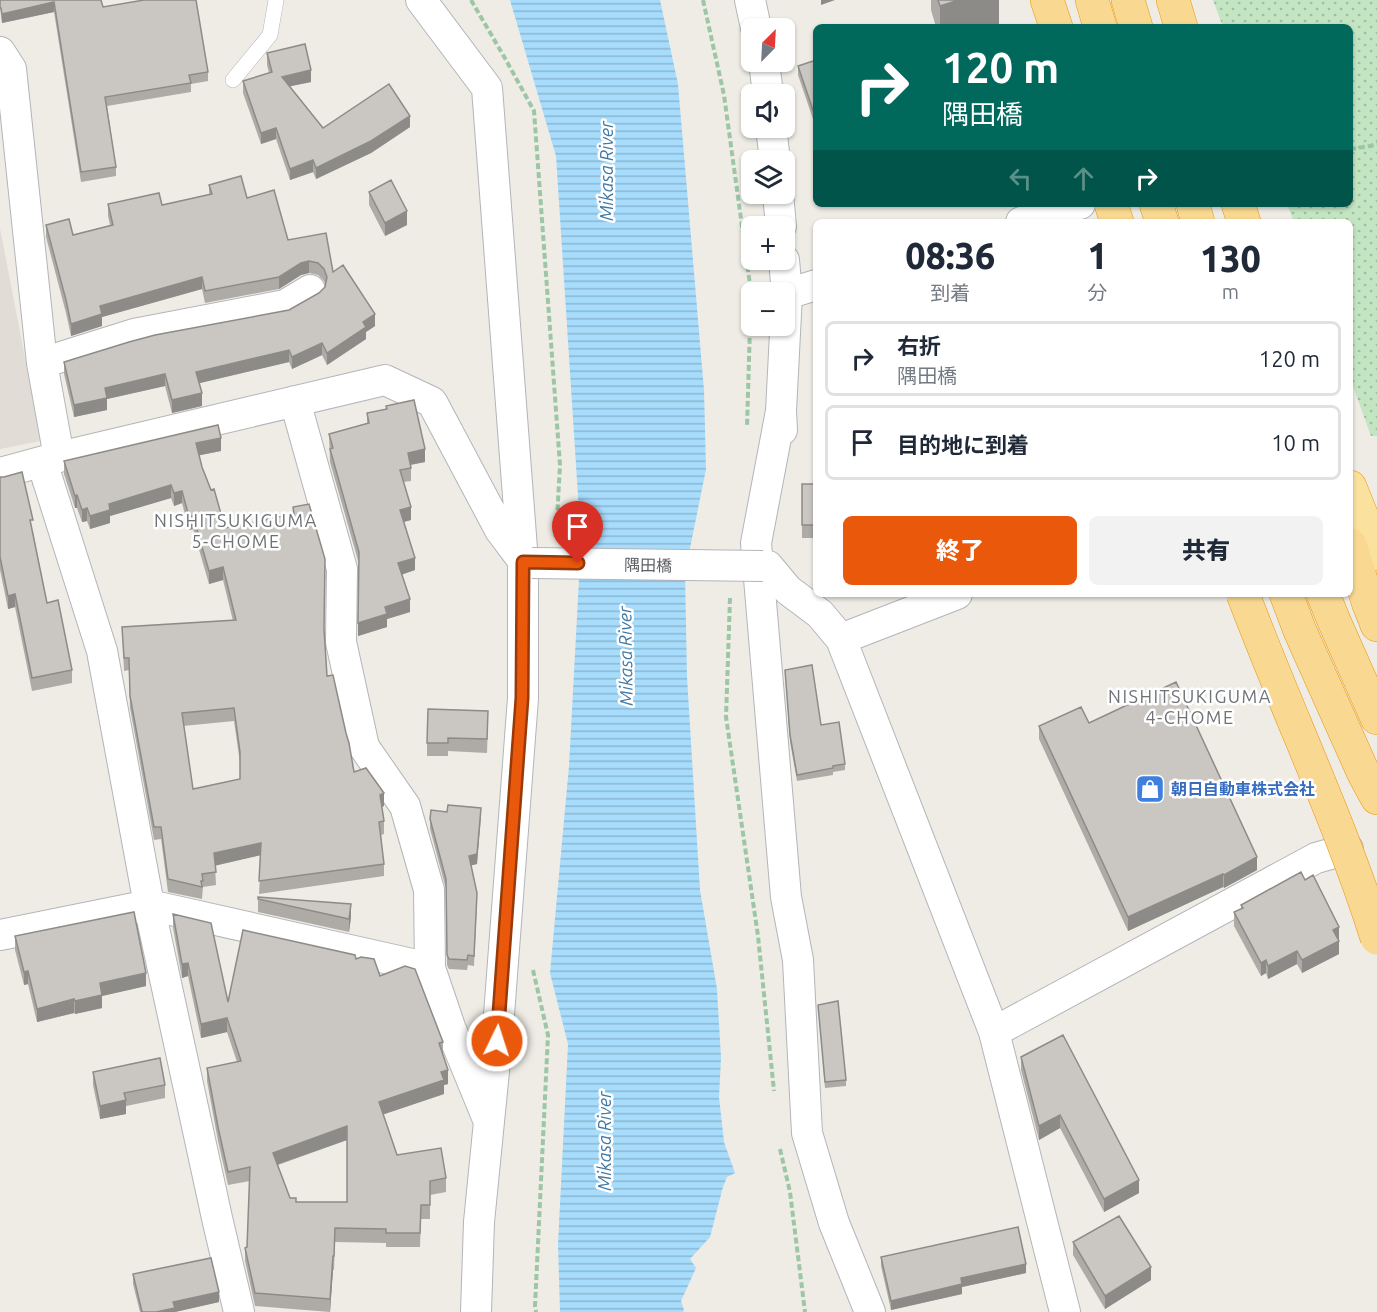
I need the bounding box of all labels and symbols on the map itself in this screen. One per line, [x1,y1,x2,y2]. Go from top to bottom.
north arrow [741,18,795,72]
water label: Mikasa River [596,120,616,221]
pin [552,501,603,563]
district label: NISHITSUKIGUMA 5-CHOME [154,510,318,551]
street label: 隅田橋 [624,556,672,574]
water label: Mikasa River [614,605,636,706]
district label: NISHITSUKIGUMA 4-CHOME [1108,686,1272,727]
shop icon: 朝日自動車株式会社 [1134,773,1166,805]
place label: 朝日自動車株式会社 [1171,780,1315,798]
position arrow [465,1009,529,1073]
water label: Mikasa River [594,1090,614,1191]

